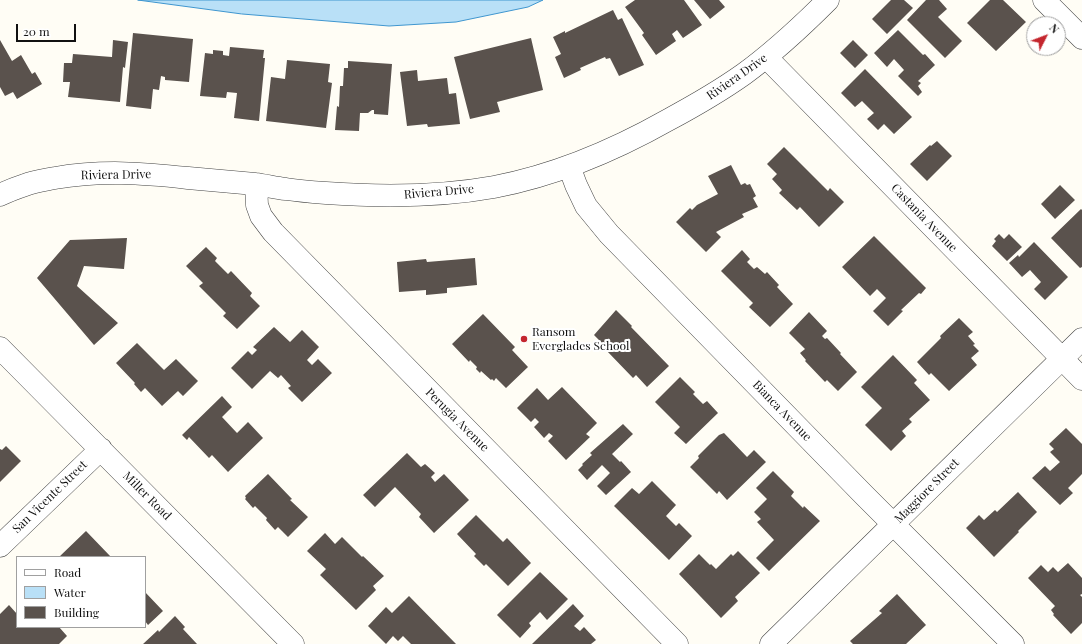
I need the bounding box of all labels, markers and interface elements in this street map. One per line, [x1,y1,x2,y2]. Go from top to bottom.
scale bar [18,16,78,42]
north arrow [1026,16,1066,56]
text: N [1046,20,1063,36]
text: 20 m [23,23,50,39]
street label: Riviera Drive [704,51,770,103]
street label: Riviera Drive [81,167,151,183]
street label: Castania Avenue [888,181,960,255]
street label: Riviera Drive [403,182,475,202]
place label: Ransom Everglades School [532,325,629,353]
marker: Ransom Everglades School [519,334,529,344]
street label: Bianca Avenue [750,378,814,444]
street label: Perugia Avenue [422,385,492,455]
street label: Maggiore Street [892,456,962,526]
street label: San Vicente Street [10,458,90,536]
street label: Miller Road [120,469,174,523]
legend [16,556,146,628]
text: Road [54,564,81,580]
text: Water [54,584,86,600]
text: Building [54,604,99,620]

